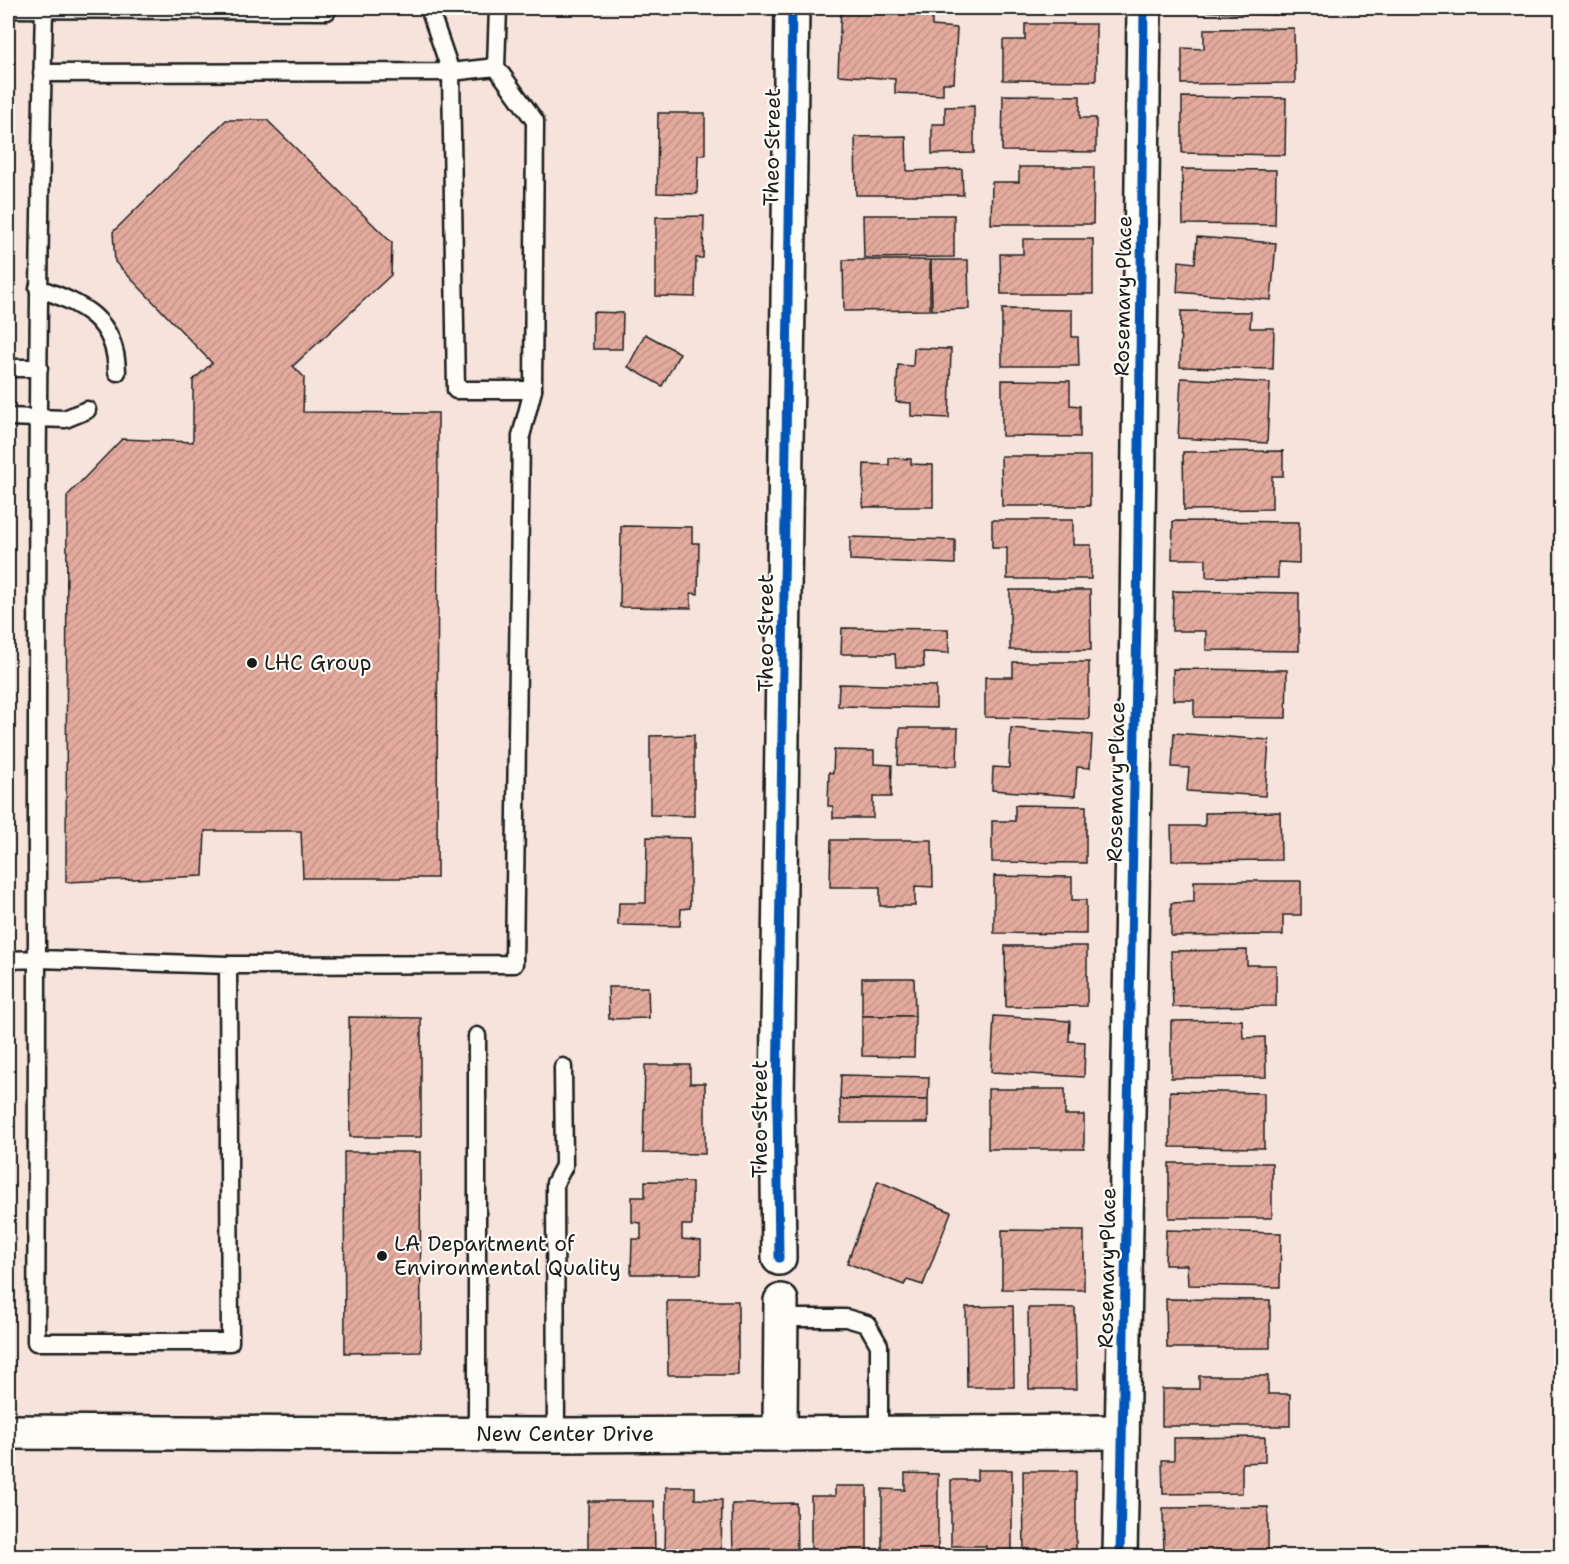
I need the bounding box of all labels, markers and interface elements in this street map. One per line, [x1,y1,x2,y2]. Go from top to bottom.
street label: Theo Street [757,88,787,206]
street label: Rosemary Place [1108,215,1138,377]
street label: Theo Street [752,574,780,692]
place label: LHC Group [264,649,371,677]
marker: LHC Group [245,656,259,670]
street label: Rosemary Place [1101,701,1131,863]
street label: Theo Street [746,1060,774,1178]
street label: Rosemary Place [1092,1187,1122,1349]
place label: LA Department of Environmental Quality [394,1230,621,1282]
marker: LA Department of Environmental Quality [375,1249,389,1263]
street label: New Center Drive [476,1420,654,1448]

